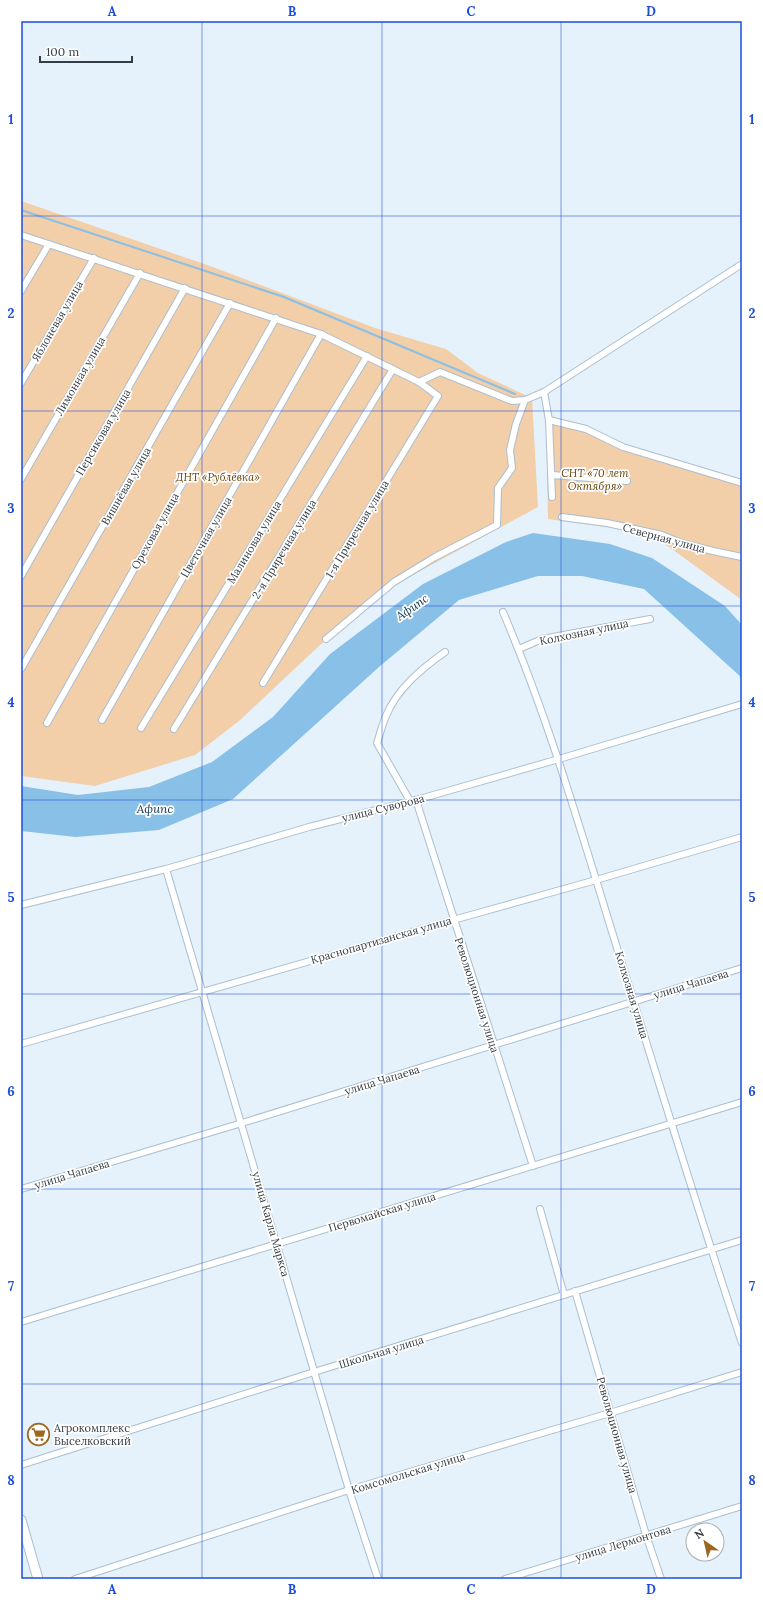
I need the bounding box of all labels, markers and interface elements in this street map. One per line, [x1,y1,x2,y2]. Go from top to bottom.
text: A [108,3,117,20]
text: B [288,3,297,20]
text: C [467,3,476,20]
text: D [646,3,656,20]
scale bar [40,38,132,64]
text: 100 m [46,44,79,59]
text: 1 [8,111,14,128]
text: 1 [749,111,755,128]
street label: Яблоневая улица [28,278,86,364]
text: 2 [8,305,15,322]
text: 2 [749,305,756,322]
street label: Лимонная улица [52,334,108,418]
street label: Персиковая улица [73,386,134,478]
street label: Вишнёвая улица [98,444,154,527]
park label: СНТ «70 лет Октября» [561,466,629,493]
park label: ДНТ «Рублёвка» [175,470,260,484]
street label: 1-я Приречная улица [322,477,392,580]
street label: Ореховая улица [128,490,182,572]
street label: Цветочная улица [177,494,235,580]
street label: 2-я Приречная улица [249,496,319,601]
street label: Малиновая улица [224,498,284,586]
text: 3 [7,500,15,517]
text: 3 [748,500,756,517]
street label: Северная улица [621,520,707,556]
water label: Афипс [392,590,431,624]
street label: Колхозная улица [538,616,630,648]
text: 4 [7,694,15,711]
text: 4 [748,694,756,711]
street label: улица Суворова [340,791,426,825]
water label: Афипс [136,801,173,816]
text: 5 [7,889,15,906]
text: 5 [748,889,756,906]
street label: Краснопартизанская улица [309,913,453,967]
street label: Революционная улица [452,936,502,1055]
street label: Колхозная улица [612,950,652,1041]
street label: улица Чапаева [652,966,730,1002]
street label: улица Чапаева [343,1062,421,1098]
text: 6 [7,1083,15,1100]
text: 6 [748,1083,756,1100]
street label: улица Чапаева [33,1156,111,1192]
street label: улица Карла Маркса [249,1170,293,1279]
street label: Первомайская улица [327,1189,438,1235]
text: 7 [8,1278,14,1295]
text: 7 [749,1278,755,1295]
street label: Школьная улица [337,1332,426,1372]
street label: Революционная улица [594,1375,640,1495]
supermarket icon: Агрокомплекс Выселковский [26,1421,52,1447]
place label: Агрокомплекс Выселковский [53,1421,131,1448]
street label: Комсомольская улица [349,1449,467,1497]
text: 8 [7,1472,15,1489]
text: 8 [748,1472,756,1489]
street label: улица Лермонтова [574,1522,673,1564]
north arrow [685,1522,725,1562]
text: N [692,1525,707,1542]
text: A [108,1581,117,1598]
text: B [288,1581,297,1598]
text: C [467,1581,476,1598]
text: D [646,1581,656,1598]

